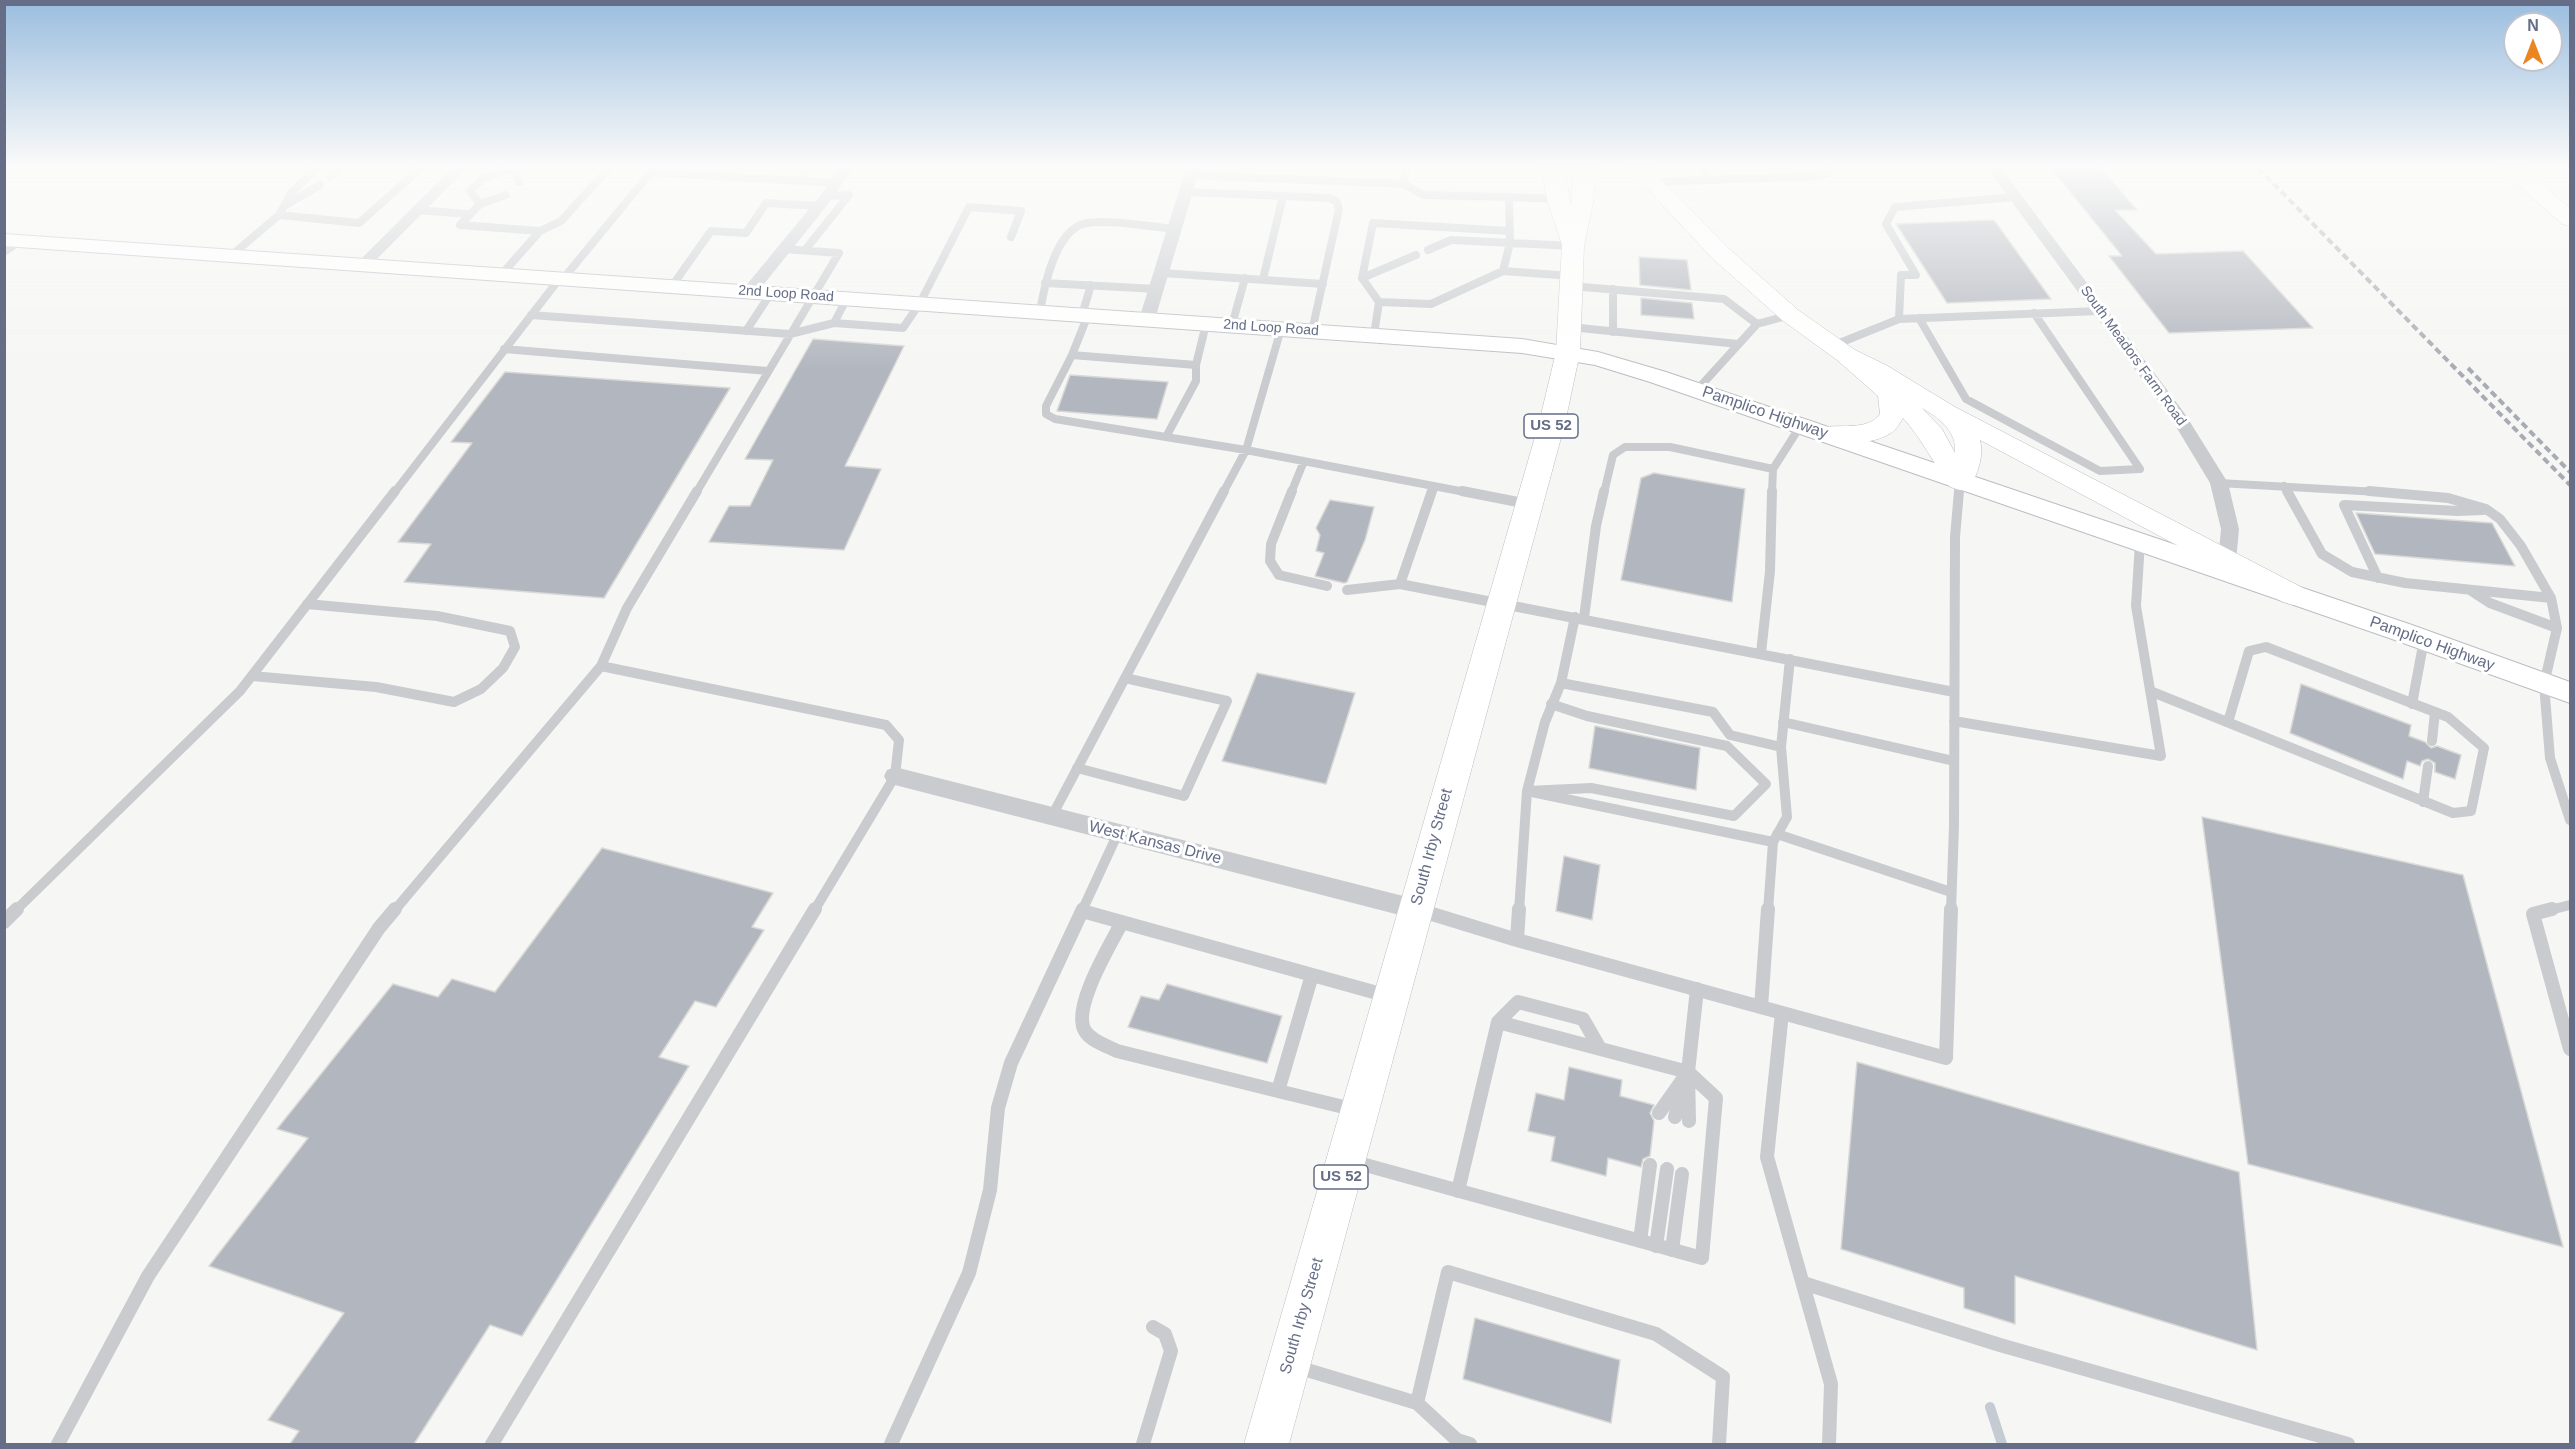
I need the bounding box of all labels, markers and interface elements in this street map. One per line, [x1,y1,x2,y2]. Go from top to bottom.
north arrow [2503,12,2563,72]
text: N [2527,17,2539,34]
street label: 2nd Loop Road [738,282,834,306]
street label: South Meadors Farm Road [2077,283,2189,429]
street label: 2nd Loop Road [1223,316,1319,340]
street label: Pamplico Highway [1700,382,1830,444]
road number: US 52 [1524,414,1578,438]
street label: Pamplico Highway [2367,612,2497,676]
street label: South Irby Street [1407,787,1457,907]
street label: West Kansas Drive [1087,817,1223,869]
road number: US 52 [1314,1165,1368,1189]
street label: South Irby Street [1276,1256,1328,1376]

